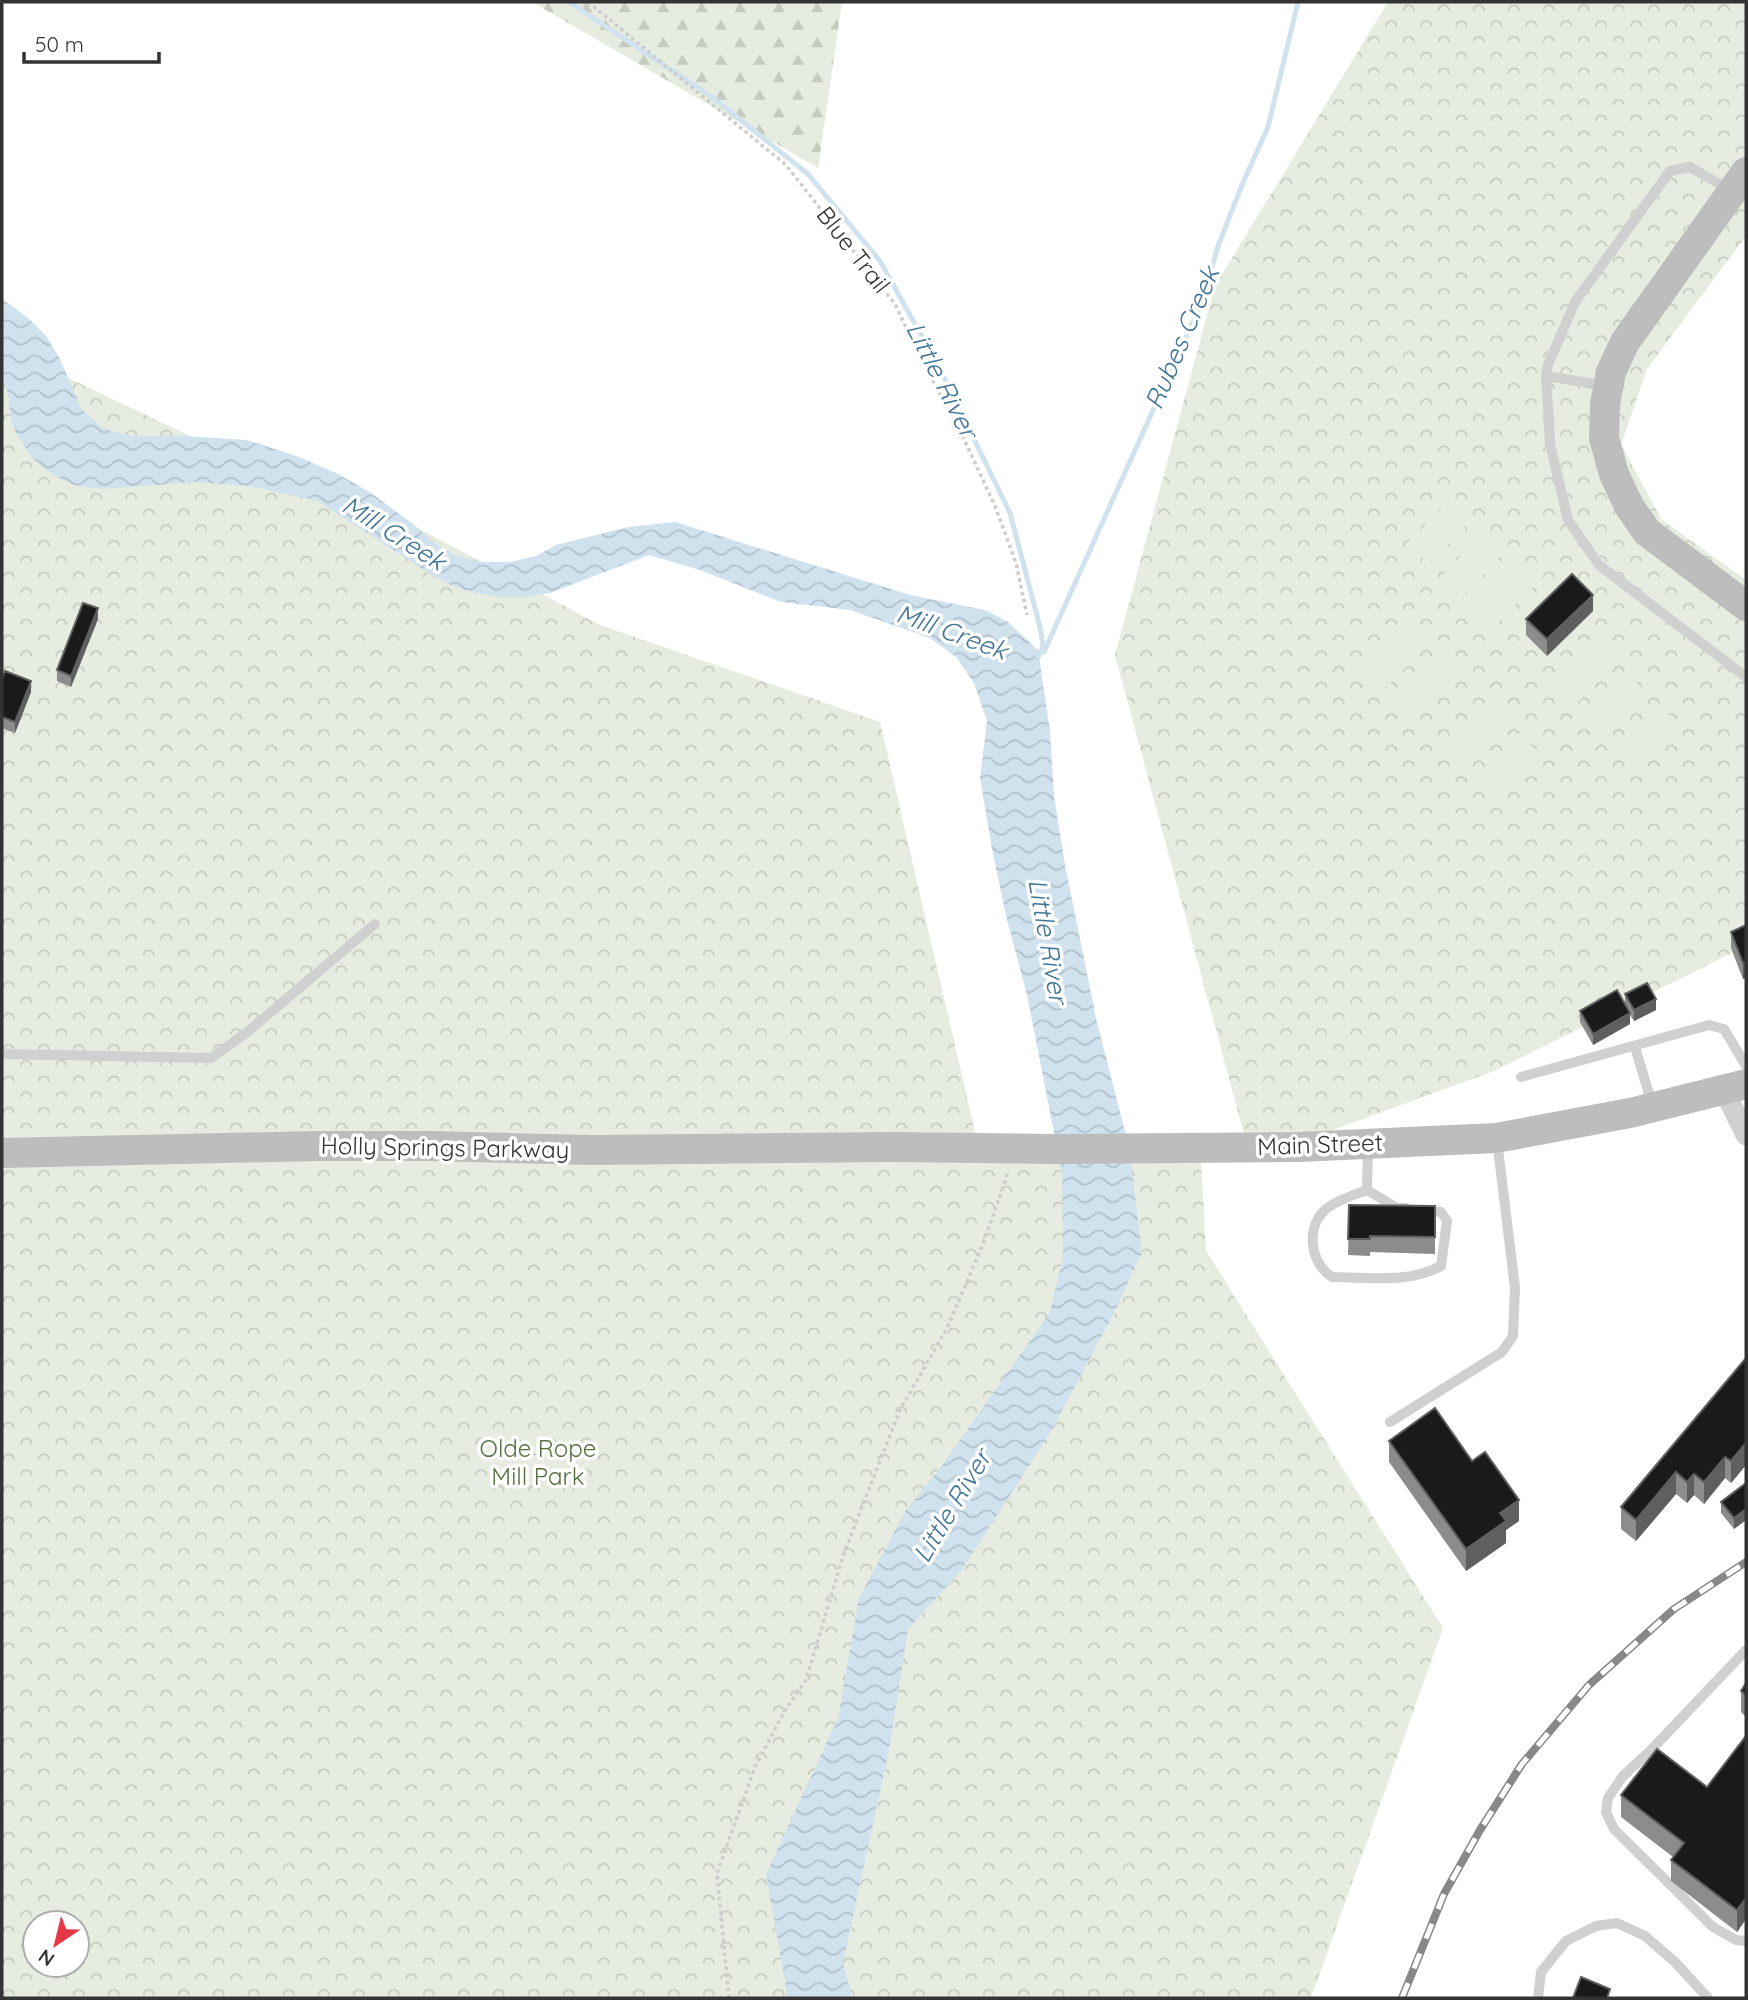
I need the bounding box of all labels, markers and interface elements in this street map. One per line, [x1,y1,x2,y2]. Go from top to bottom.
scale bar [24,21,159,65]
text: 50 m [35,31,84,57]
street label: Blue Trail [811,200,897,299]
water label: Rubes Creek [1137,260,1227,414]
water label: Little River [899,316,987,446]
water label: Mill Creek [336,488,454,578]
water label: Mill Creek [892,596,1014,668]
water label: Little River [1021,876,1076,1009]
street label: Main Street [1257,1127,1383,1161]
street label: Holly Springs Parkway [320,1130,570,1164]
park label: Olde Rope Mill Park [480,1433,596,1491]
water label: Little River [905,1441,1000,1568]
north arrow [21,1909,91,1979]
text: N [34,1944,59,1972]

